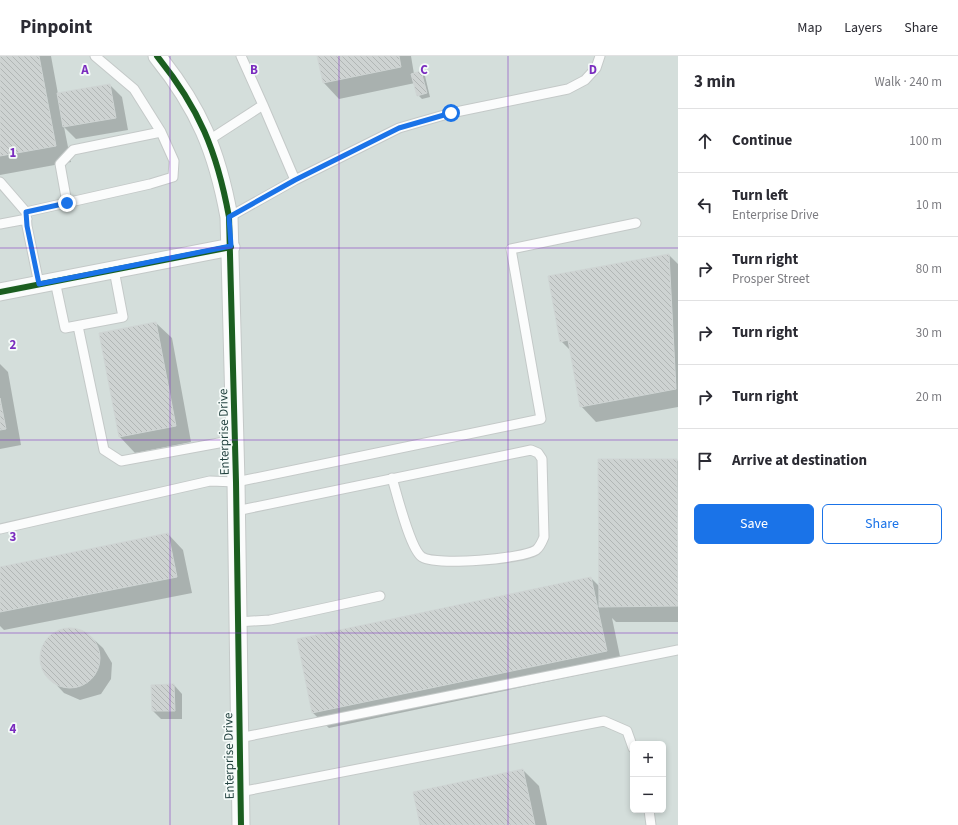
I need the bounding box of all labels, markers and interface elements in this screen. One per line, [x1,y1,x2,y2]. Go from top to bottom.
text: Pinpoint [20,14,92,41]
text: Map [797,18,822,38]
text: Layers [844,18,882,38]
text: Share [904,18,938,38]
text: A [80,61,89,79]
text: B [250,61,258,79]
text: C [420,61,428,79]
text: D [589,61,597,79]
text: 3 min [694,70,735,94]
text: Walk · 240 m [874,73,942,91]
route start [442,104,460,122]
icon: ahead [694,130,716,152]
text: Continue [732,130,792,151]
text: 100 m [909,132,942,150]
text: 1 [10,144,17,162]
text: Turn left [732,185,788,206]
route end [58,194,76,212]
icon: left [694,194,716,216]
text: 10 m [916,196,942,214]
text: Enterprise Drive [732,206,819,224]
text: Turn right [732,249,798,270]
icon: right [694,258,716,280]
text: 80 m [916,260,942,278]
text: Prosper Street [732,270,810,288]
icon: right [694,322,716,344]
text: Turn right [732,322,798,343]
text: 30 m [916,324,942,342]
text: 2 [10,336,17,354]
icon: right [694,386,716,408]
text: Turn right [732,386,798,407]
street label: Enterprise Drive [214,388,234,476]
text: 20 m [916,388,942,406]
icon: arrive [694,450,716,472]
text: Arrive at destination [732,450,867,471]
button: Save [694,504,814,544]
button: Share [822,504,942,544]
text: 3 [10,528,17,546]
street label: Enterprise Drive [219,712,239,800]
text: 4 [10,720,17,738]
map controls [630,741,666,813]
button: + [630,741,666,777]
button: − [630,777,666,813]

